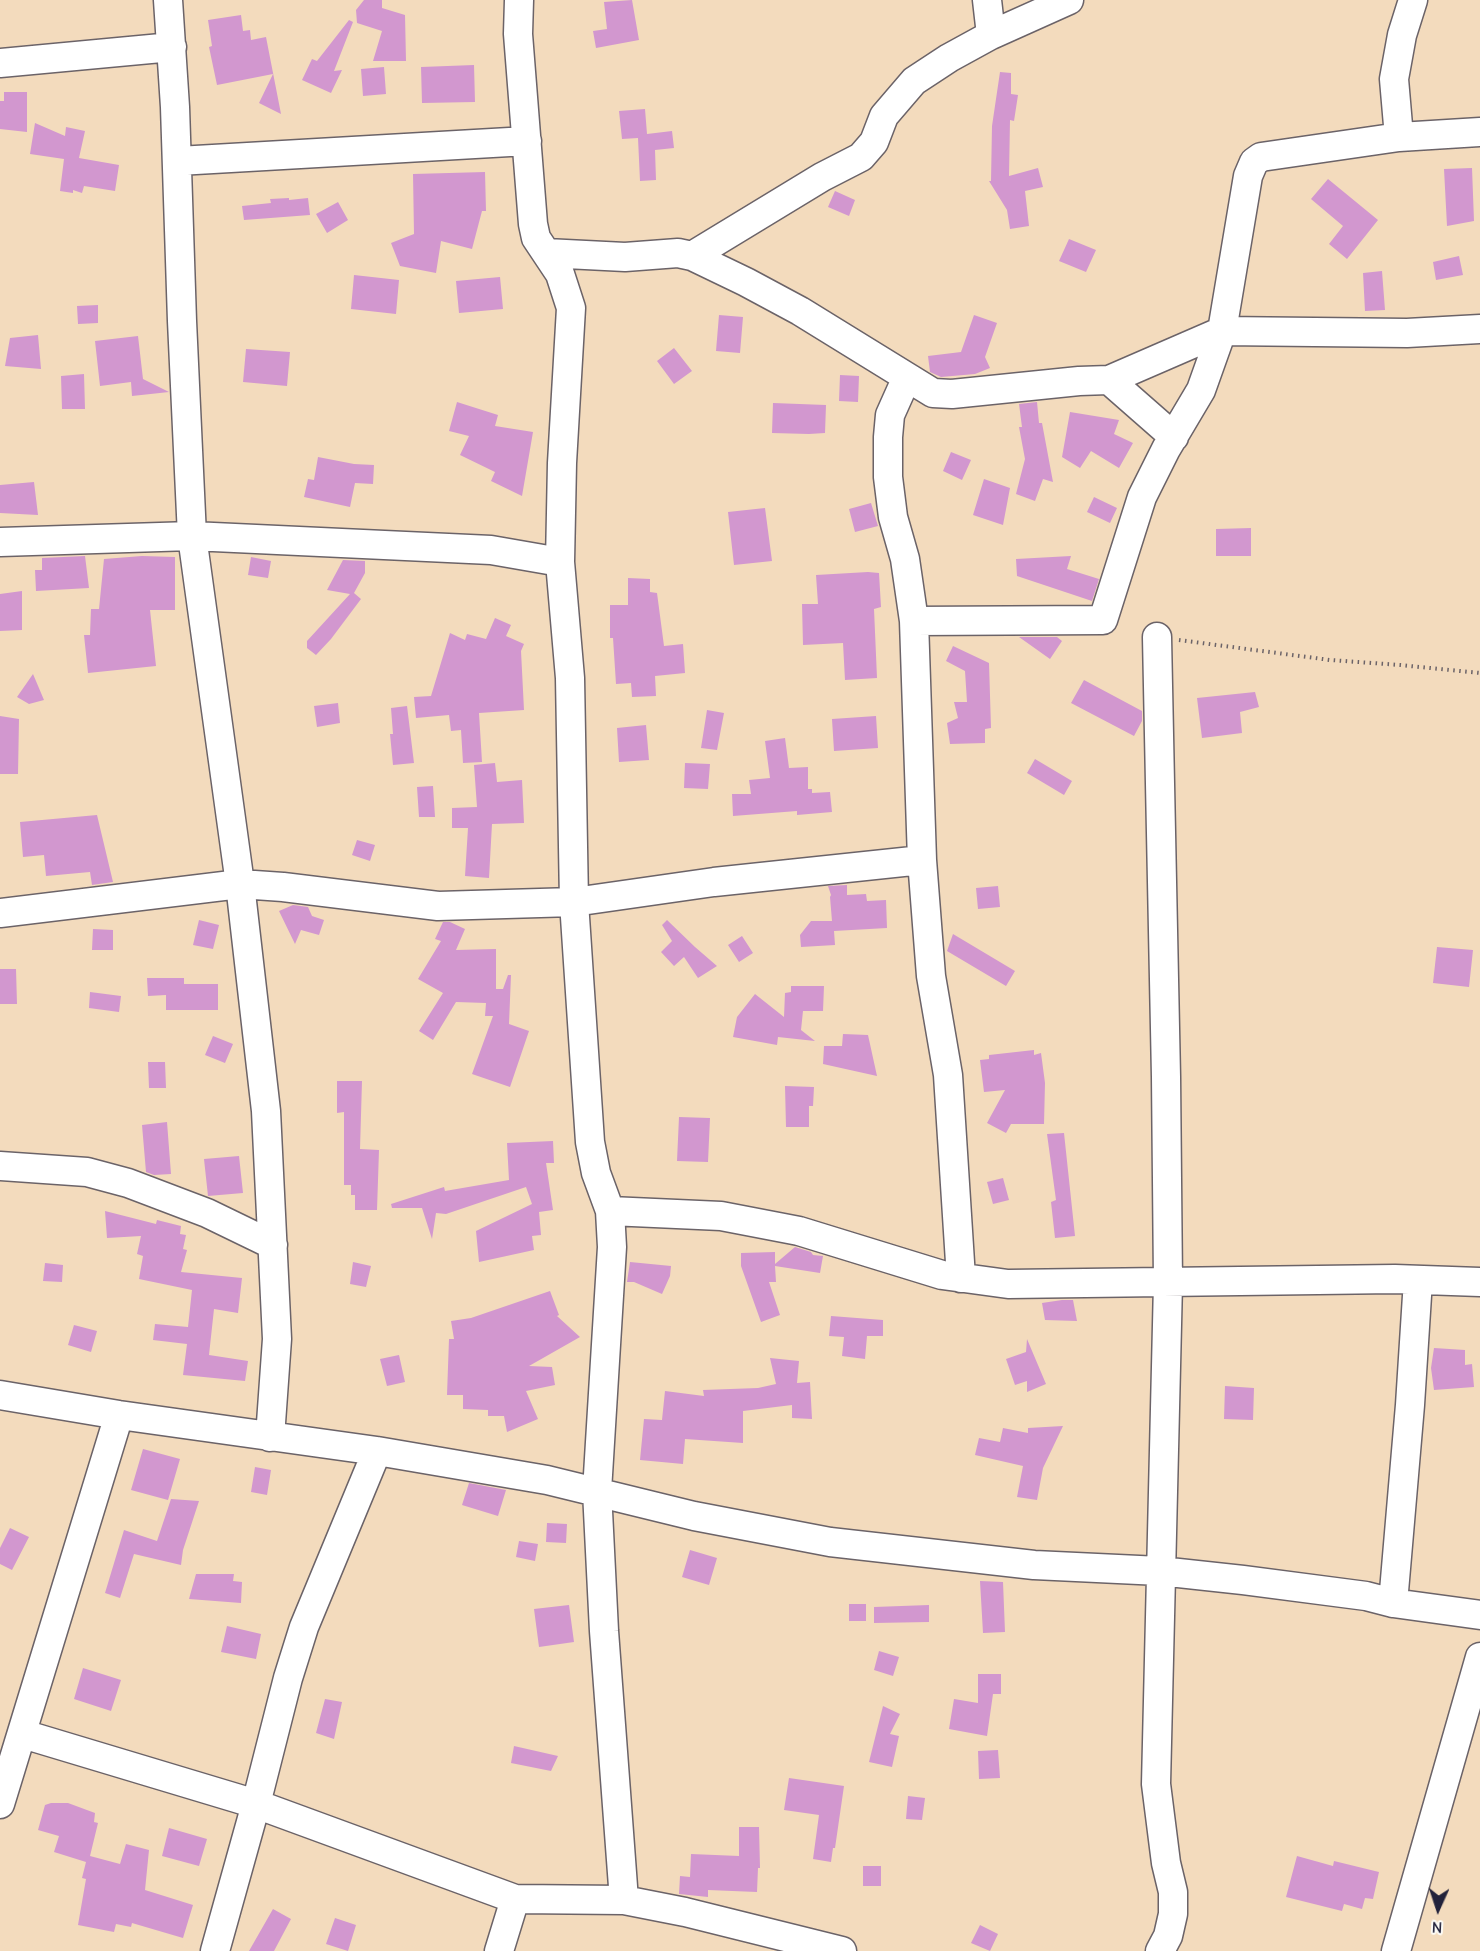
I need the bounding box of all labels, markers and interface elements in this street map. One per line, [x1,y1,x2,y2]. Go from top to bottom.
north arrow [1408,1879,1468,1939]
text: N [1431,1918,1443,1936]

